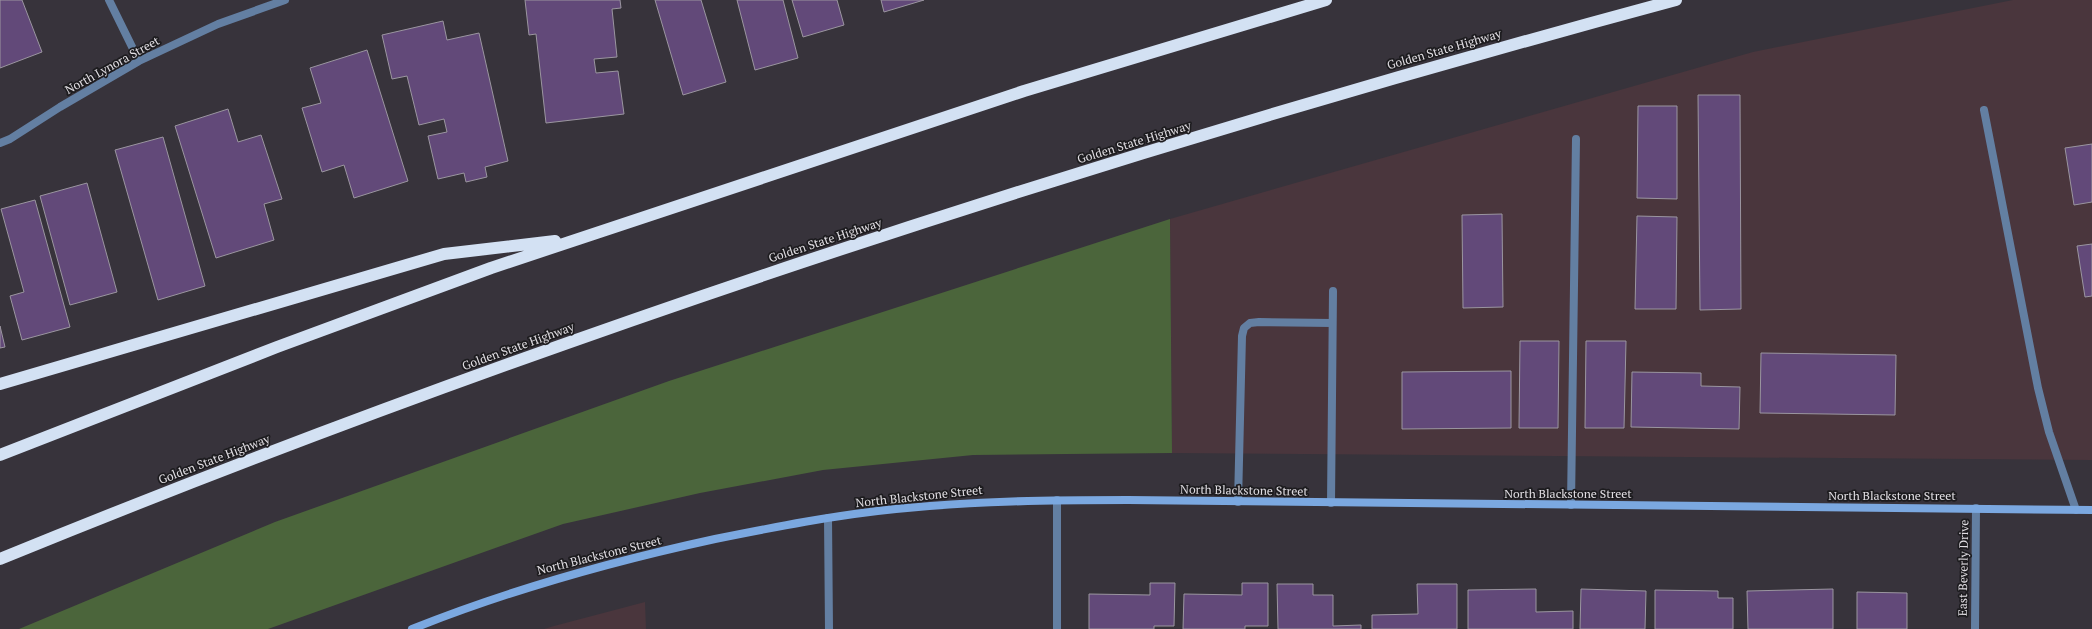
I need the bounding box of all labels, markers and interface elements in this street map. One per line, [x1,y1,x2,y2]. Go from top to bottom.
street label: Golden State Highway [1385,25,1504,72]
street label: North Lynora Street [62,33,162,97]
street label: Golden State Highway [1075,117,1194,166]
street label: Golden State Highway [766,214,884,265]
street label: Golden State Highway [460,318,577,373]
street label: Golden State Highway [156,430,273,487]
street label: North Blackstone Street [1180,481,1308,499]
street label: North Blackstone Street [855,482,984,510]
street label: North Blackstone Street [1504,486,1632,501]
street label: North Blackstone Street [1828,488,1956,503]
street label: East Beverly Drive [1955,520,1971,616]
street label: North Blackstone Street [535,532,663,578]

